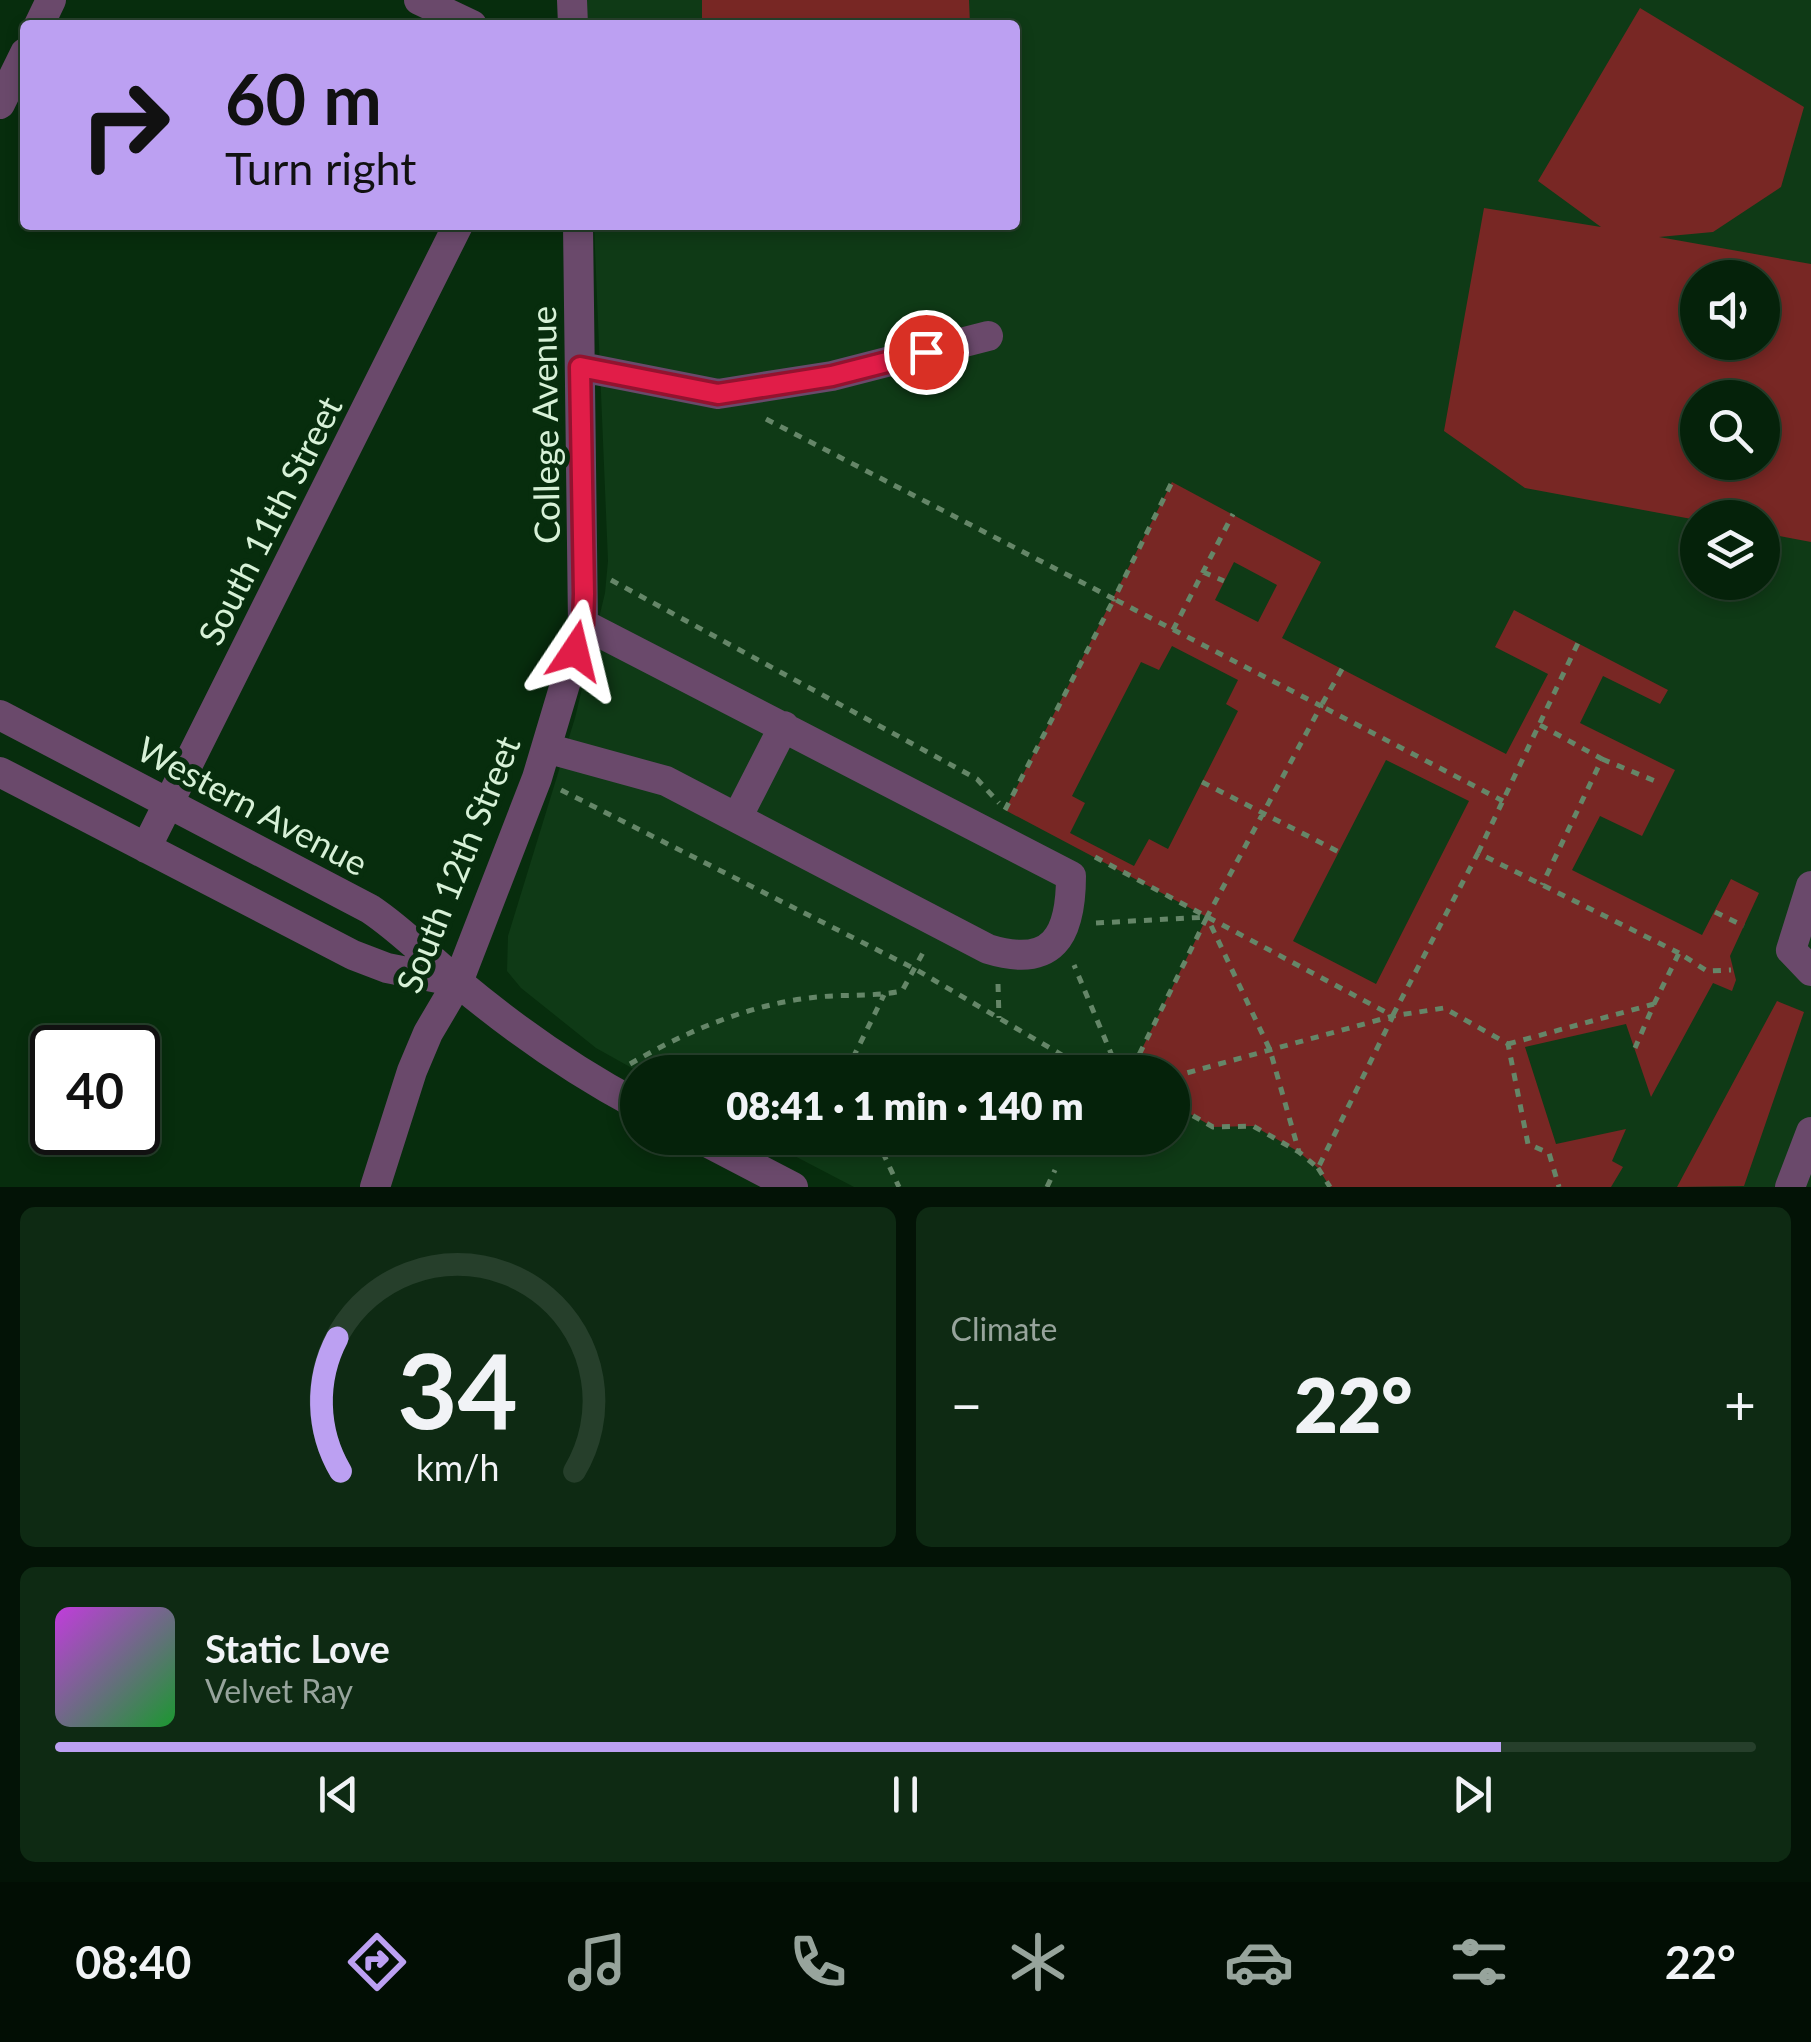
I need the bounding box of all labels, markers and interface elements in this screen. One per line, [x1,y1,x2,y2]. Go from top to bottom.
text: 60 m [225,56,382,140]
icon: right [60,60,190,190]
text: Turn right [225,141,416,195]
map controls [1680,260,1780,600]
button: sound [1680,260,1780,360]
street label: College Avenue [521,306,567,544]
pin [884,310,969,395]
icon: arrive [899,325,954,380]
button: search [1680,380,1780,480]
street label: South 11th Street [188,388,350,651]
button: layers [1680,500,1780,600]
position arrow [523,599,627,703]
street label: Western Avenue [131,727,375,883]
street label: South 12th Street [386,729,528,998]
speed limit sign: 40 [30,1025,160,1155]
text: 08:41 · 1 min · 140 m [726,1082,1084,1128]
text: Climate [951,1309,1057,1348]
text: 34 [397,1326,518,1451]
text: 22° [1294,1359,1412,1449]
text: − [951,1371,982,1437]
text: + [1724,1371,1756,1437]
text: km/h [416,1446,500,1489]
text: Static Love [205,1625,390,1671]
text: Velvet Ray [205,1671,353,1710]
icon: previous [311,1767,366,1822]
icon: pause [878,1767,933,1822]
icon: next [1445,1767,1500,1822]
icon: directions [342,1927,412,1997]
icon: music [562,1927,632,1997]
icon: phone [783,1927,853,1997]
icon: climate [1003,1927,1073,1997]
icon: car [1224,1927,1294,1997]
icon: filters [1444,1927,1514,1997]
text: 08:40 [75,1935,191,1989]
text: 22° [1665,1935,1736,1989]

